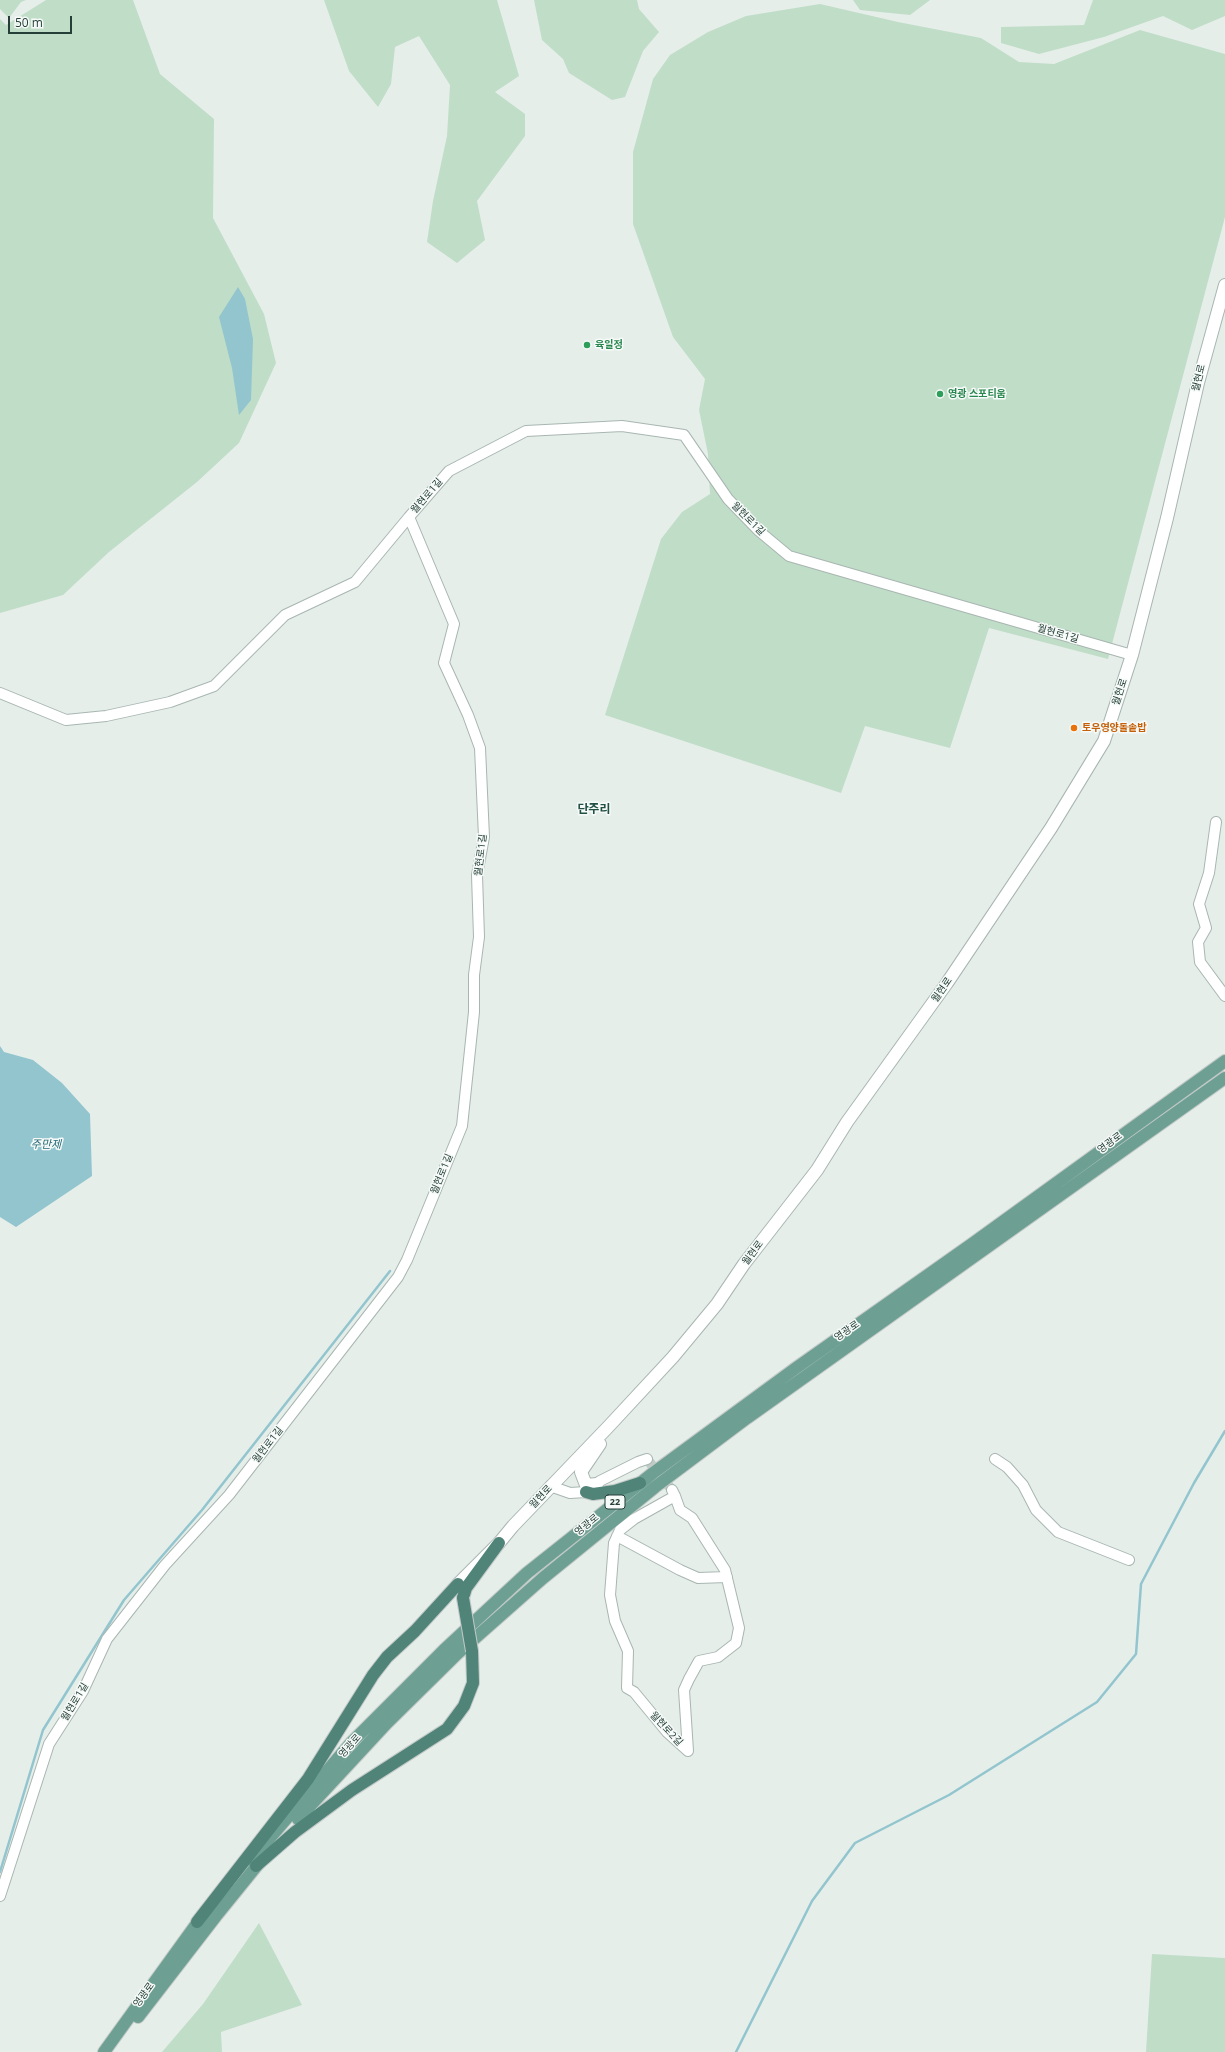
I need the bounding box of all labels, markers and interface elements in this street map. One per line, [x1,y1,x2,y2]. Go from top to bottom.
scale bar [10,8,74,34]
text: 50 m [15,14,43,31]
place label: 육일정 [595,339,623,351]
marker: 육일정 [582,340,592,350]
street label: 월현로 [1190,363,1208,393]
place label: 영광 스포티움 [948,388,1006,400]
marker: 영광 스포티움 [935,389,945,399]
street label: 월현로1길 [409,476,445,516]
street label: 월현로1길 [729,500,767,538]
street label: 월현로1길 [1036,622,1080,646]
street label: 월현로 [1110,677,1130,707]
place label: 토우영양돌솥밥 [1082,722,1146,734]
marker: 토우영양돌솥밥 [1069,723,1079,733]
district label: 단주리 [577,803,611,817]
street label: 월현로1길 [472,833,490,877]
street label: 월현로 [929,975,955,1005]
street label: 영광로 [1095,1130,1125,1156]
water label: 주만제 [31,1138,61,1152]
street label: 월현로1길 [428,1152,456,1196]
street label: 월현로 [740,1238,766,1268]
street label: 영광로 [832,1318,862,1344]
street label: 월현로1길 [250,1425,286,1465]
street label: 월현로 [527,1483,555,1511]
road number: 22 [605,1495,625,1509]
street label: 영광로 [572,1512,602,1538]
street label: 월현로1길 [59,1681,91,1723]
street label: 월현로2길 [647,1709,685,1749]
street label: 영광로 [336,1732,364,1760]
street label: 영광로 [131,1980,157,2010]

